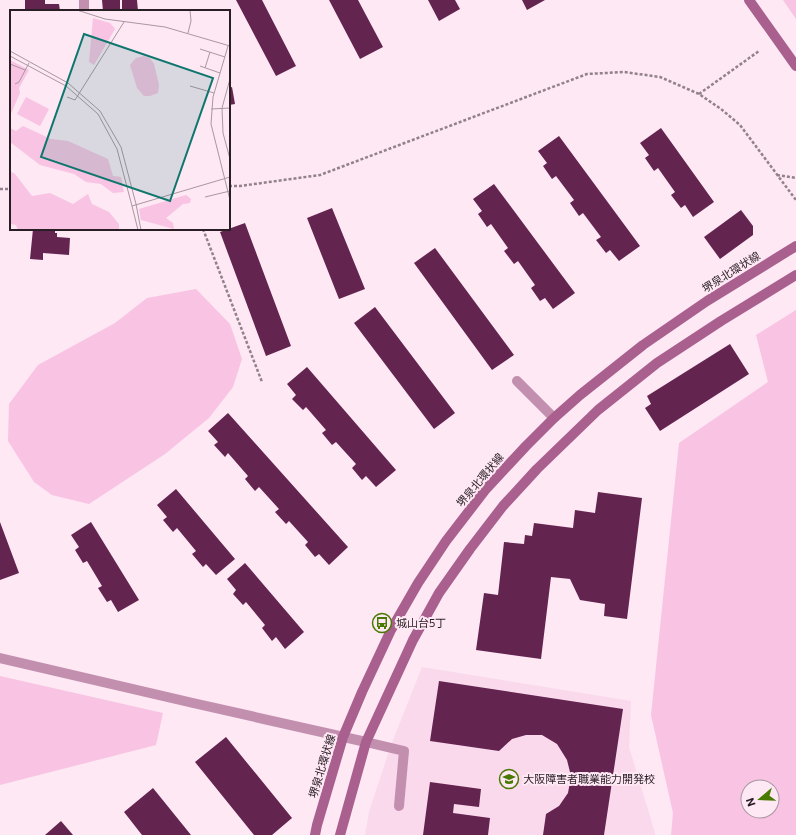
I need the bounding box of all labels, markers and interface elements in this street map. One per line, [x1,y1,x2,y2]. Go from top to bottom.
inset map [10,10,230,230]
street label: 堺泉北環状線 [699,249,762,295]
street label: 堺泉北環状線 [453,450,506,509]
bus stop icon: 城山台5丁 [371,612,393,634]
place label: 城山台5丁 [396,616,446,629]
street label: 堺泉北環状線 [306,732,337,799]
school or university icon: 大阪障害者職業能力開発校 [498,768,520,790]
place label: 大阪障害者職業能力開発校 [523,772,655,785]
north arrow [740,779,780,819]
text: N [743,796,758,808]

